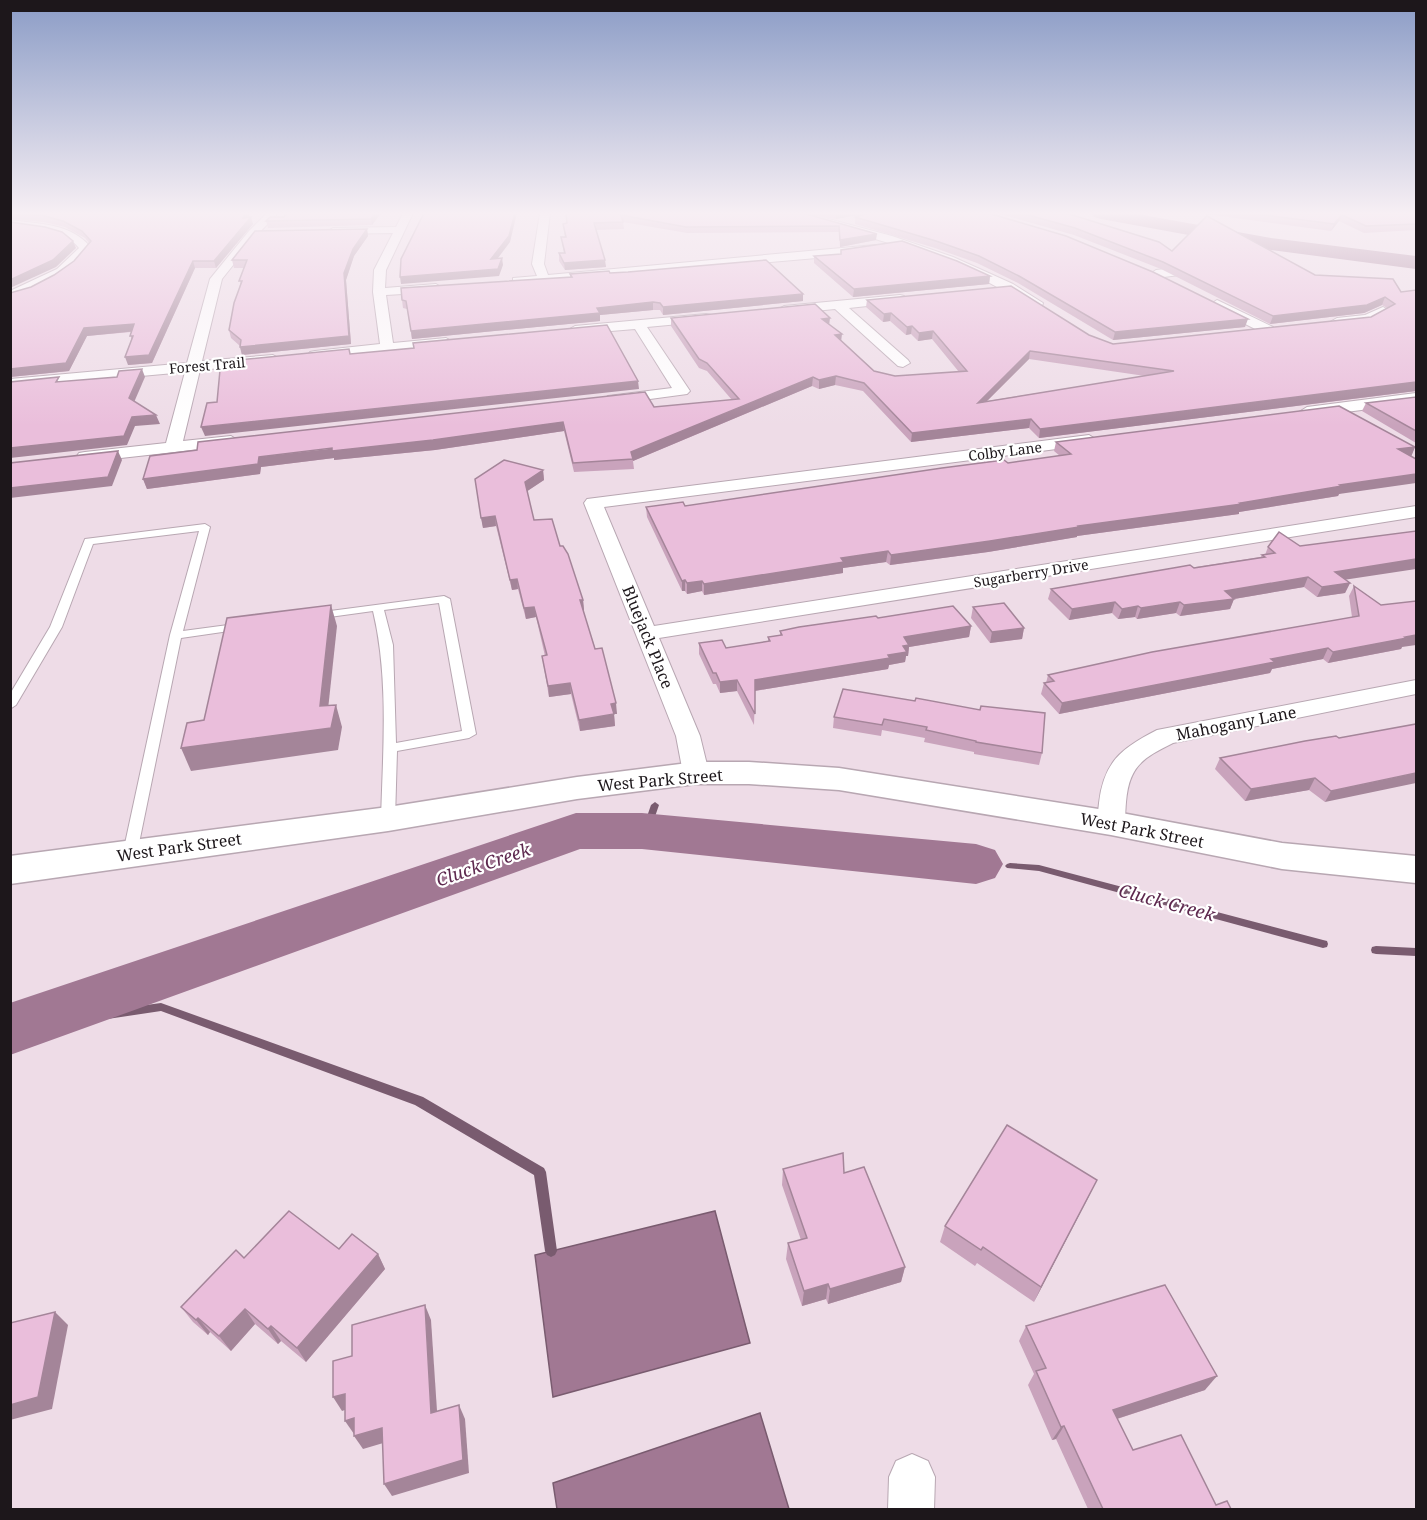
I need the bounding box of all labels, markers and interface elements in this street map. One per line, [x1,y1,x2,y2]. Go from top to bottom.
street label: Forest Trail [168,352,247,378]
street label: Colby Lane [967,437,1043,465]
street label: Sugarberry Drive [972,555,1090,591]
street label: Bluejack Place [617,582,679,692]
street label: Mahogany Lane [1174,701,1298,745]
street label: West Park Street [596,764,724,796]
street label: West Park Street [1078,807,1206,853]
street label: West Park Street [115,827,243,867]
water label: Cluck Creek [432,836,534,891]
water label: Cluck Creek [1116,878,1218,927]

